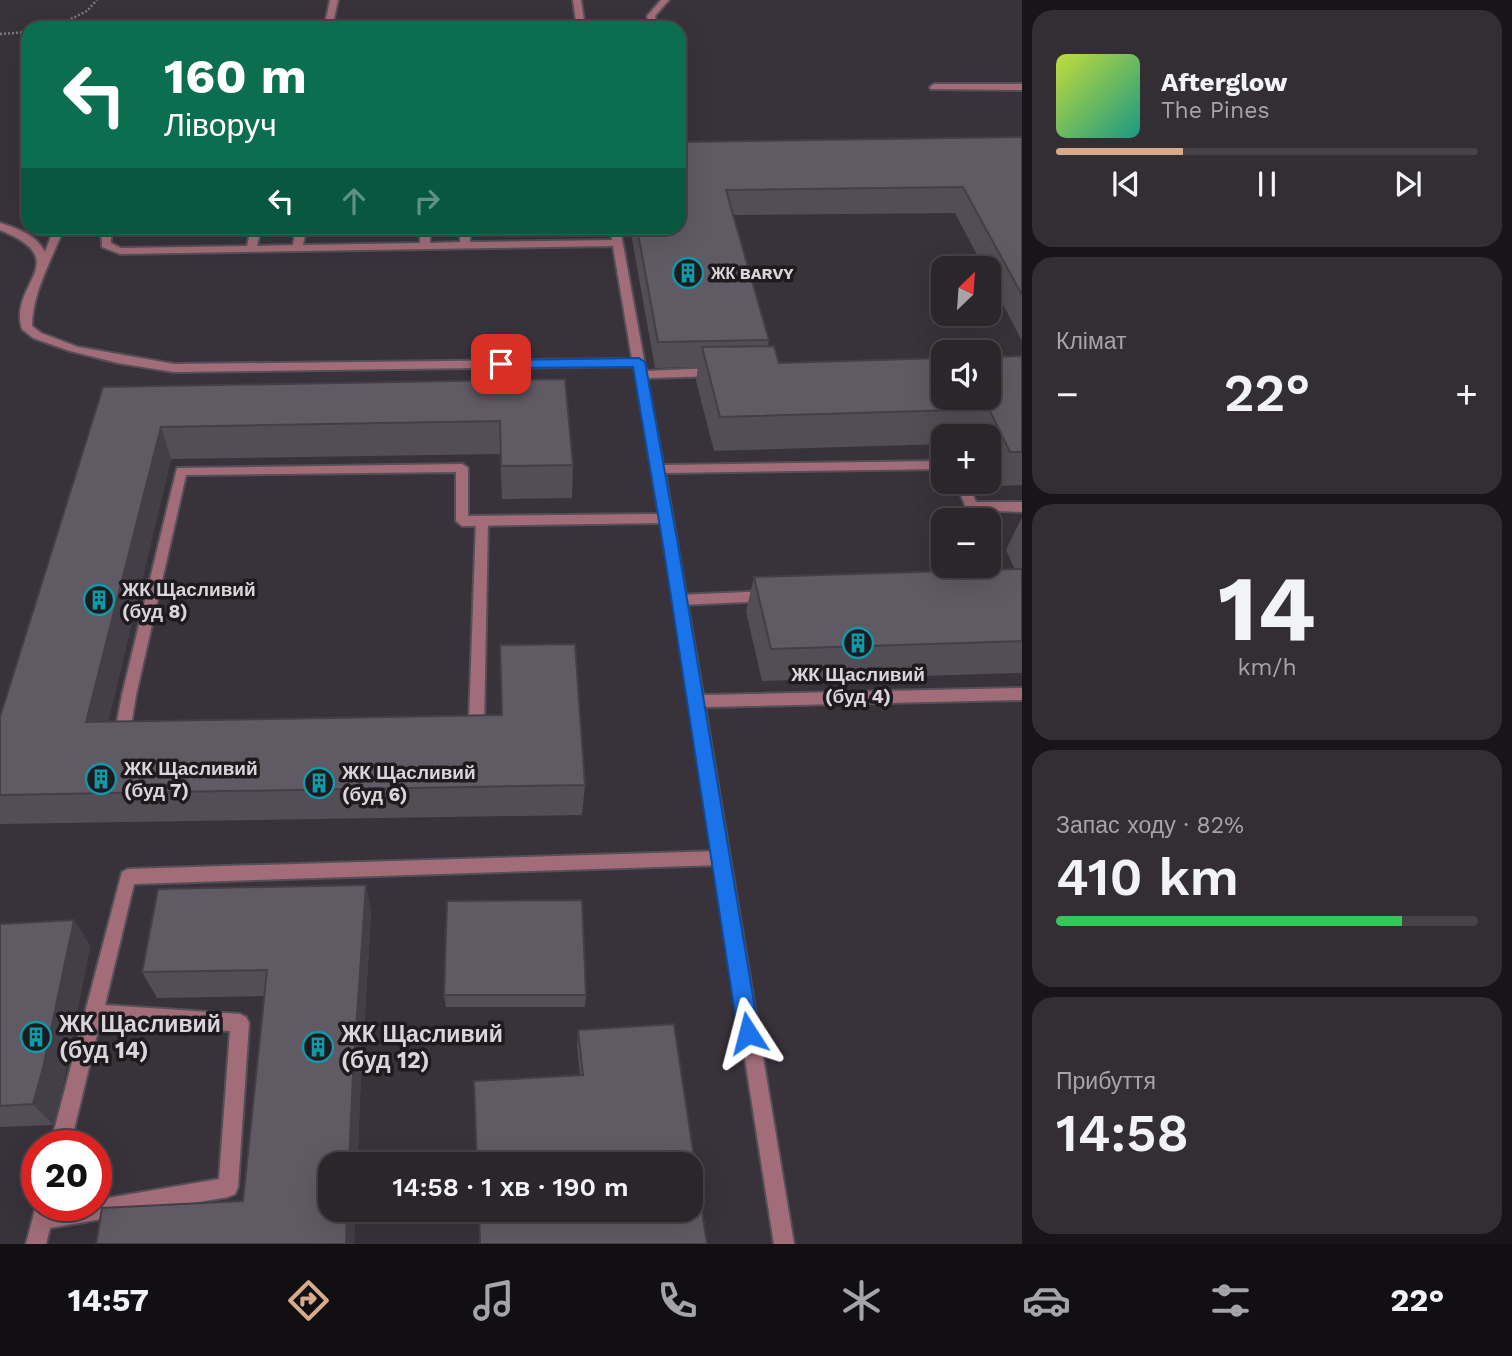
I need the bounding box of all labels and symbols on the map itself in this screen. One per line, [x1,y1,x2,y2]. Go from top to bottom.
building icon: ЖК BARVY [671,256,705,290]
north arrow [931,256,1001,326]
place label: ЖК BARVY [710,264,794,283]
pin [471,334,531,394]
place label: ЖК Щасливий (буд 8) [121,578,256,623]
building icon: ЖК Щасливий (буд 8) [82,583,116,617]
building icon: ЖК Щасливий (буд 4) [841,626,875,660]
place label: ЖК Щасливий (буд 4) [790,663,925,708]
place label: ЖК Щасливий (буд 7) [123,757,258,802]
place label: ЖК Щасливий (буд 6) [341,761,476,806]
building icon: ЖК Щасливий (буд 7) [84,762,118,796]
building icon: ЖК Щасливий (буд 6) [302,766,336,800]
position arrow [711,996,785,1070]
place label: ЖК Щасливий (буд 14) [58,1011,221,1064]
building icon: ЖК Щасливий (буд 14) [19,1020,53,1054]
place label: ЖК Щасливий (буд 12) [340,1021,503,1074]
building icon: ЖК Щасливий (буд 12) [301,1030,335,1064]
speed limit sign: 20 [21,1130,112,1221]

